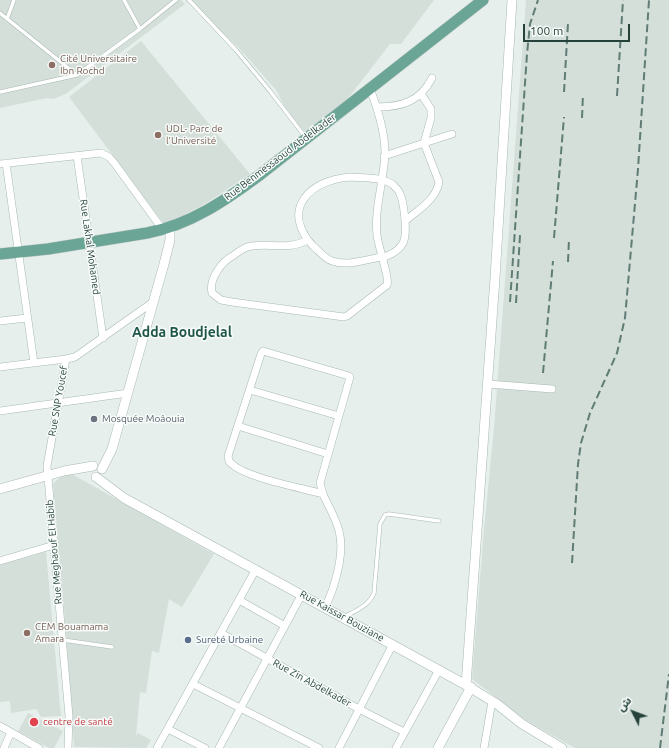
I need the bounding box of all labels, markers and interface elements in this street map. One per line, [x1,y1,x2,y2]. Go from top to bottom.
scale bar [525,16,632,42]
text: 100 m [530,24,563,37]
place label: Cité Universitaire Ibn Rochd [60,53,137,76]
marker: Cité Universitaire Ibn Rochd [47,60,57,70]
street label: Rue Benmessaoud Abdelkader [222,111,338,203]
place label: UDL- Parc de l'Université [166,123,223,146]
marker: UDL- Parc de l'Université [153,130,163,140]
street label: Rue Lakhal Mohamed [77,199,103,295]
district label: Adda Boudjelal [132,324,232,340]
street label: Rue SNP Youcef [46,365,70,437]
place label: Mosquée Moâouia [102,413,185,425]
marker: Mosquée Moâouia [89,414,99,424]
street label: Rue Meghaouf El Habib [43,499,65,605]
street label: Rue Kaissar Bouziane [298,588,386,644]
place label: CEM Bouamama Amara [35,621,108,644]
marker: CEM Bouamama Amara [22,628,32,638]
place label: Sureté Urbaine [196,634,263,646]
marker: Sureté Urbaine [183,635,193,645]
street label: Rue Zin Abdelkader [271,657,353,709]
north arrow [613,692,653,732]
text: ش [615,694,634,714]
marker: centre de santé [28,716,40,728]
place label: centre de santé [43,716,113,728]

